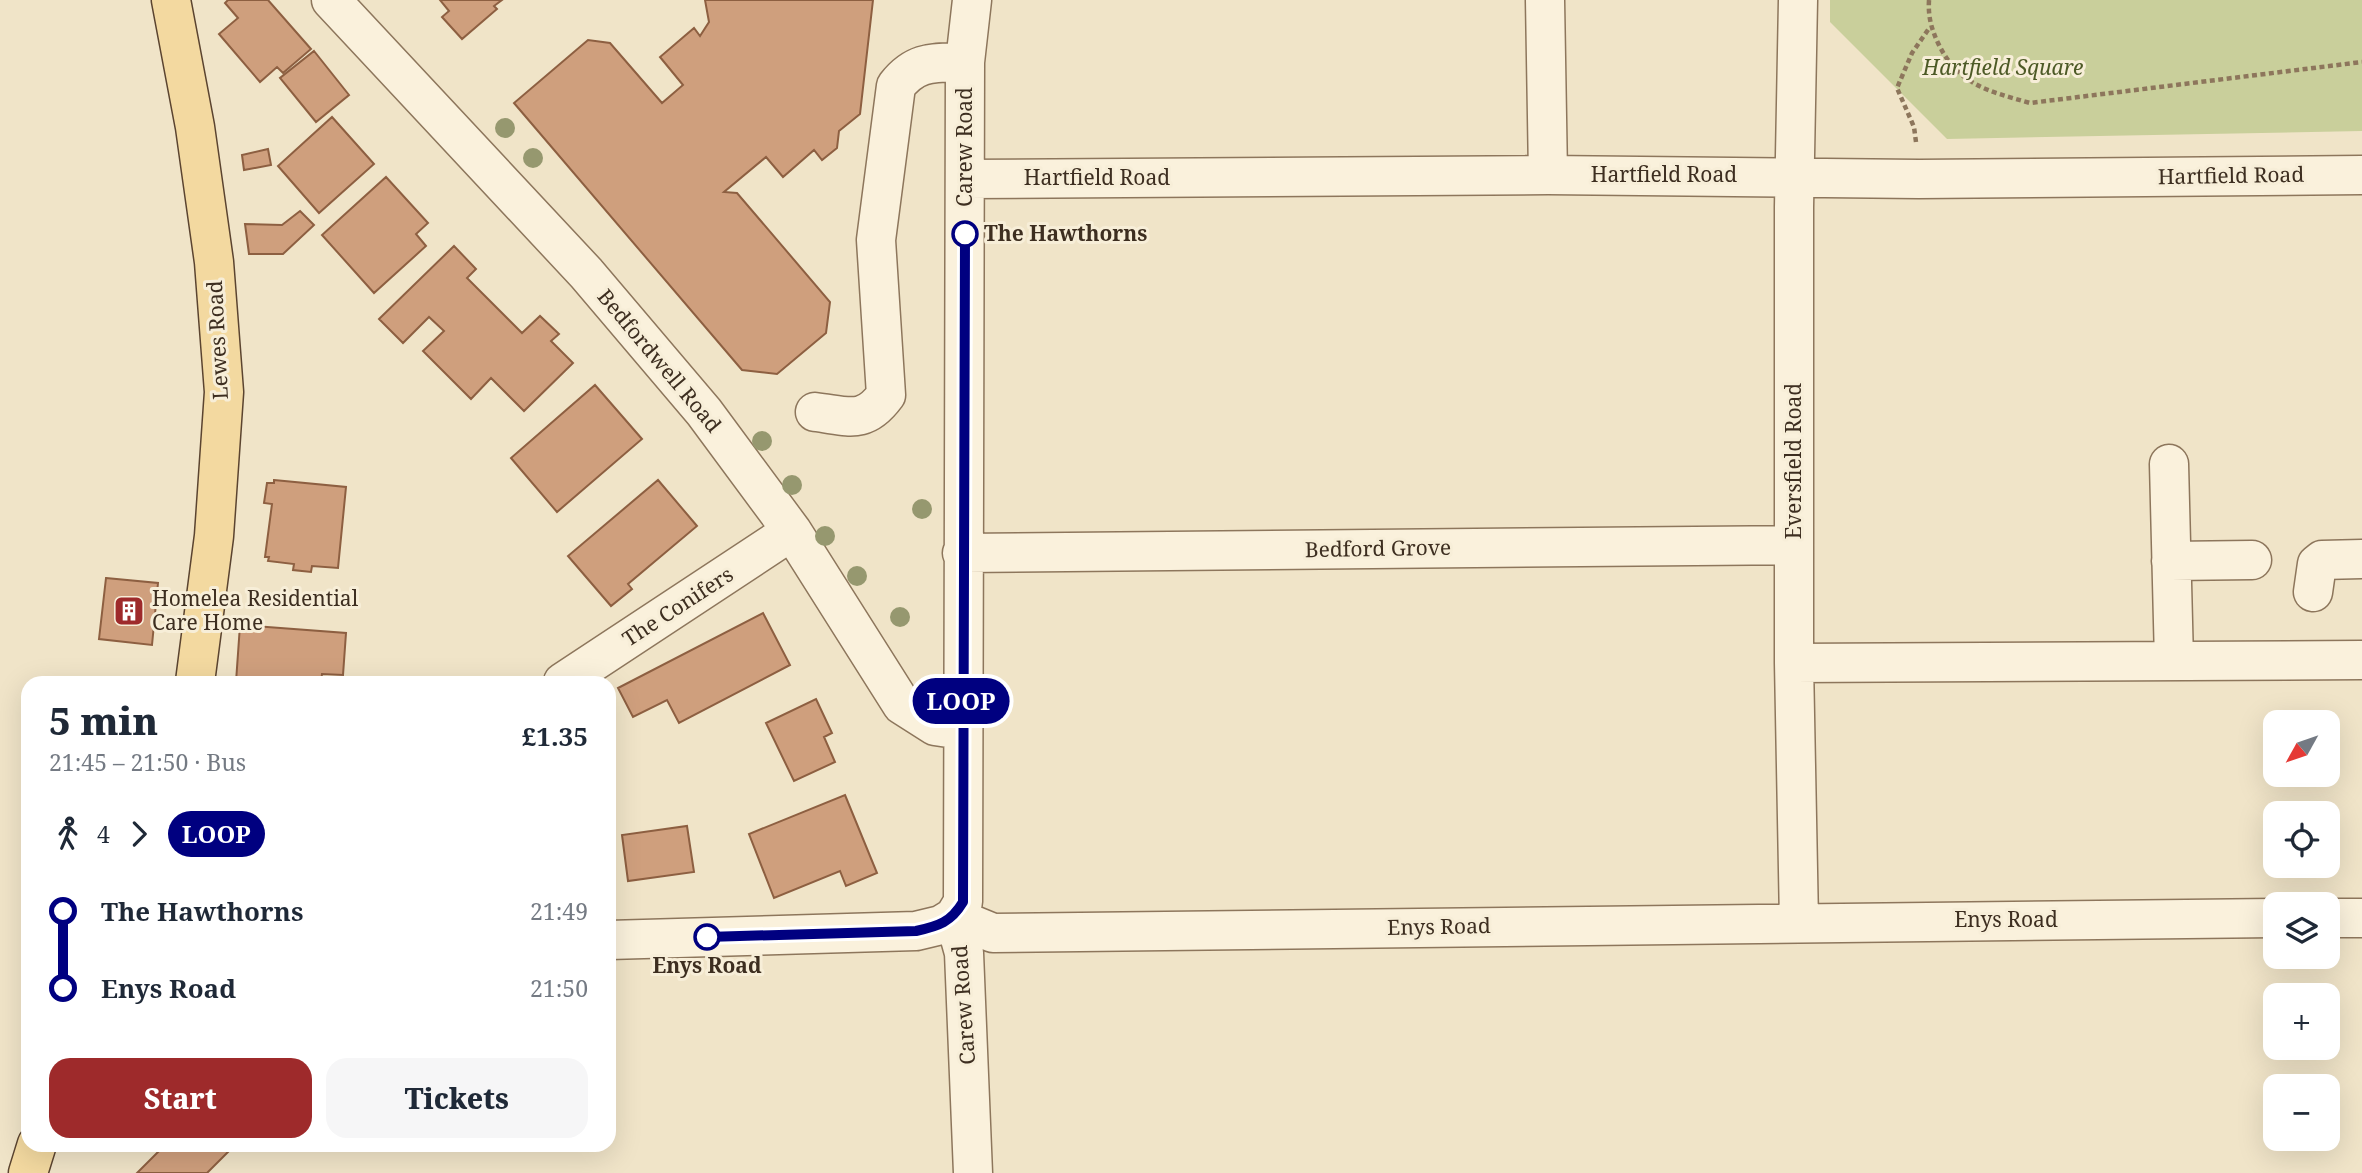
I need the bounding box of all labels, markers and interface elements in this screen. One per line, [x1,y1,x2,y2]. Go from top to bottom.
park label: Hartfield Square [1922,53,2083,81]
street label: Carew Road [950,87,978,207]
street label: Hartfield Road [1591,160,1737,188]
street label: Hartfield Road [2158,160,2305,190]
street label: Hartfield Road [1024,163,1170,191]
place label: The Hawthorns [984,219,1147,247]
marker: The Hawthorns [952,221,978,247]
street label: Lewes Road [200,280,234,400]
street label: Bedfordwell Road [592,283,728,438]
street label: Eversfield Road [1779,383,1807,539]
street label: Bedford Grove [1305,533,1451,563]
street label: The Conifers [617,560,738,652]
place label: Homelea Residential Care Home [152,584,359,636]
building icon: Homelea Residential Care Home [112,594,146,628]
line badge: LOOP [912,678,1010,724]
text: LOOP [927,684,995,717]
text: 5 min [49,694,158,746]
north arrow [2263,710,2340,788]
map controls [2263,710,2340,1151]
text: £1.35 [522,718,588,754]
text: 21:45 – 21:50 · Bus [49,746,246,778]
button: locate [2263,801,2340,878]
icon: walk [49,815,87,853]
icon: forward [120,815,158,853]
text: LOOP [182,817,251,850]
text: 4 [97,818,110,850]
button: layers [2263,892,2340,969]
text: The Hawthorns [101,893,303,929]
text: 21:49 [530,895,588,927]
street label: Enys Road [1954,905,2058,933]
street label: Enys Road [1387,911,1491,941]
marker: Enys Road [694,924,720,950]
street label: Carew Road [945,944,981,1066]
place label: Enys Road [652,951,762,979]
text: Enys Road [101,970,236,1006]
text: 21:50 [530,972,588,1004]
button: + [2263,983,2340,1060]
button: Start [49,1058,312,1138]
button: Tickets [326,1058,588,1138]
button: − [2263,1074,2340,1151]

